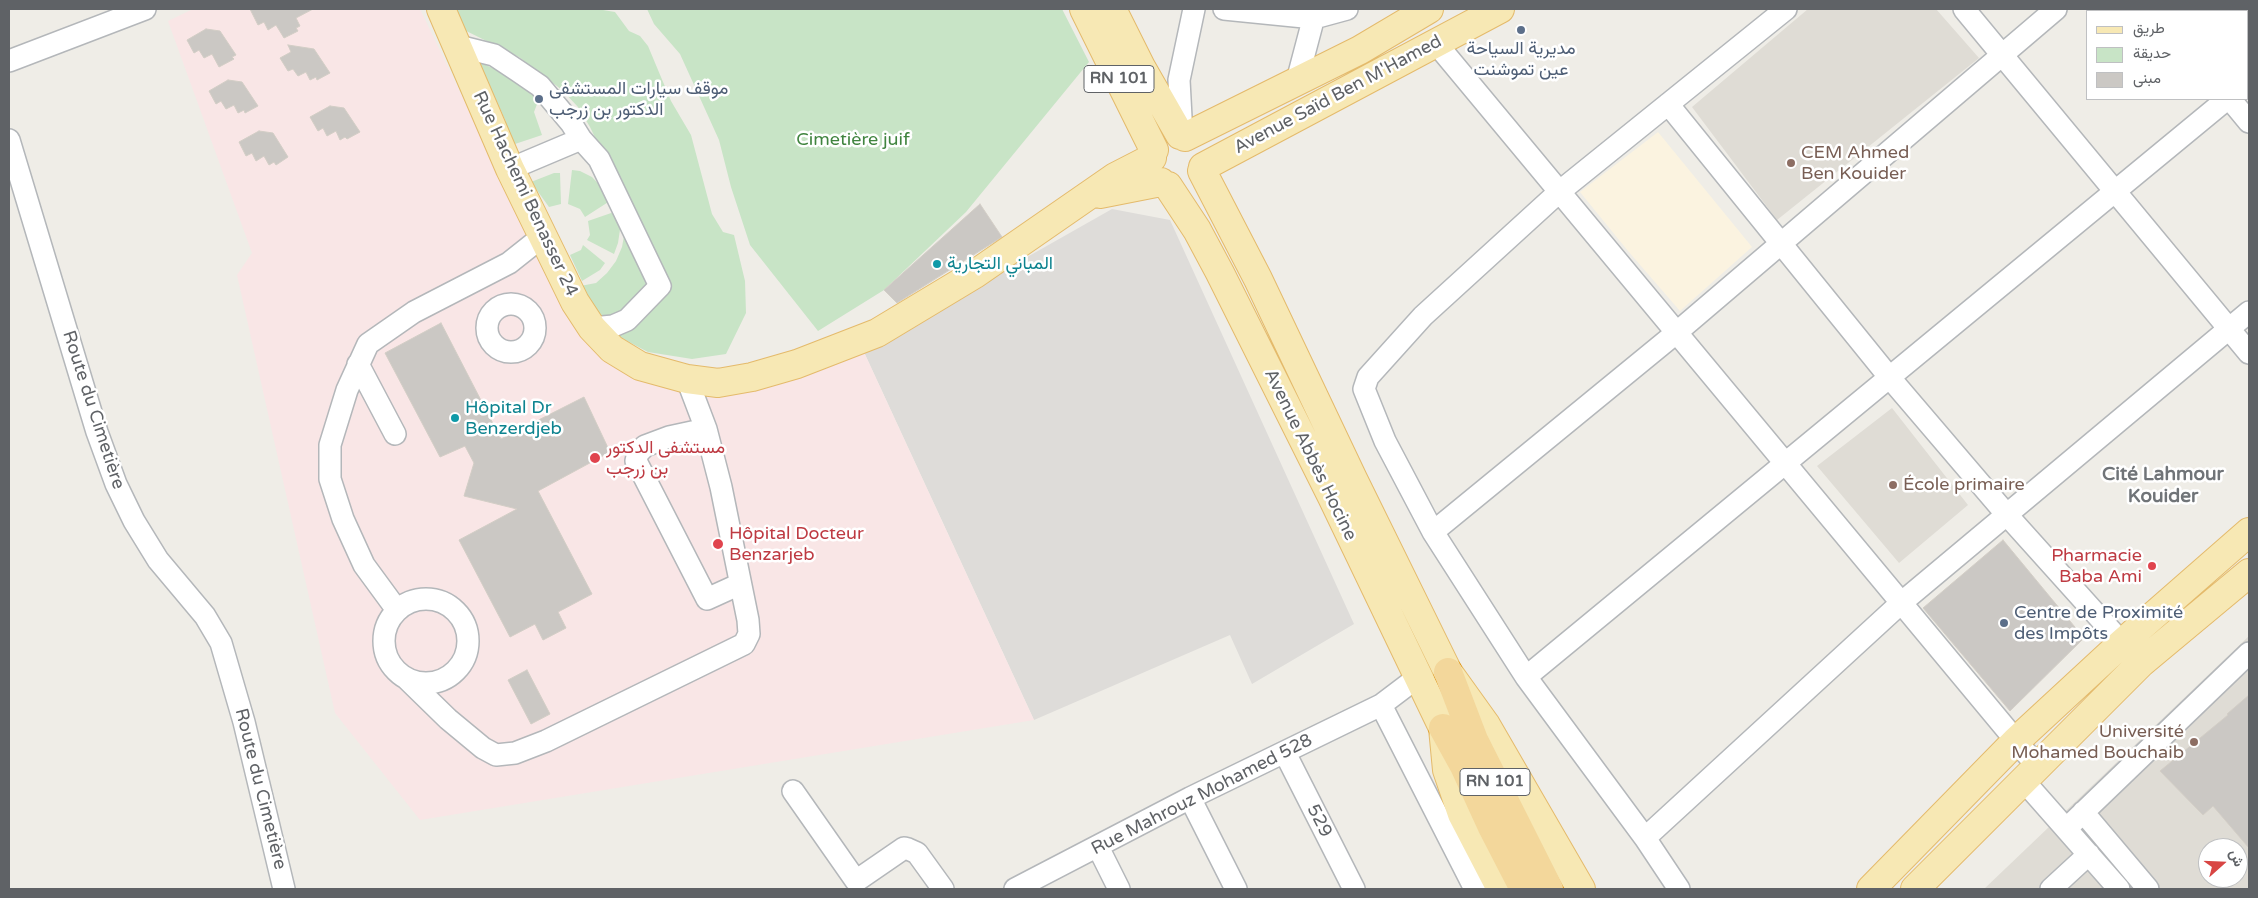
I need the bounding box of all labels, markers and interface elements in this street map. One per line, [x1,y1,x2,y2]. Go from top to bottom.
legend [2086,10,2248,100]
text: طريق [2133,19,2165,37]
marker: مديرية السياحة عين تموشنت [1515,24,1527,36]
street label: Avenue Saïd Ben M'Hamed [1230,31,1446,159]
place label: مديرية السياحة عين تموشنت [1466,38,1576,80]
text: حديقة [2133,44,2171,62]
road number: RN 101 [1084,66,1154,92]
text: مبنى [2133,69,2161,87]
place label: موقف سيارات المستشفى الدكتور بن زرجب [549,78,728,120]
street label: Rue Hachemi Benasser 24 [468,88,582,300]
marker: موقف سيارات المستشفى الدكتور بن زرجب [533,93,545,105]
park label: Cimetière juif [796,129,910,151]
place label: CEM Ahmed Ben Kouider [1801,142,1909,184]
marker: CEM Ahmed Ben Kouider [1785,157,1797,169]
place label: المباني التجارية [947,253,1053,275]
marker: المباني التجارية [931,258,943,270]
street label: Route du Cimetière [57,328,129,492]
street label: Avenue Abbès Hocine [1259,366,1361,544]
place label: Hôpital Dr Benzerdjeb [465,397,562,439]
marker: Hôpital Dr Benzerdjeb [449,412,461,424]
place label: مستشفى الدكتور بن زرجب [606,437,725,479]
marker: مستشفى الدكتور بن زرجب [588,451,602,465]
district label: Cité Lahmour Kouider [2102,464,2224,508]
place label: École primaire [1903,474,2025,496]
marker: École primaire [1887,479,1899,491]
place label: Hôpital Docteur Benzarjeb [729,523,864,566]
marker: Hôpital Docteur Benzarjeb [711,537,725,551]
place label: Pharmacie Baba Ami [2051,545,2142,588]
marker: Pharmacie Baba Ami [2146,560,2158,572]
place label: Centre de Proximité des Impôts [2014,602,2183,644]
marker: Centre de Proximité des Impôts [1998,617,2010,629]
street label: Route du Cimetière [230,706,290,872]
place label: Université Mohamed Bouchaib [2011,721,2184,764]
street label: Rue Mahrouz Mohamed 528 [1088,730,1316,860]
marker: Université Mohamed Bouchaib [2188,736,2200,748]
road number: RN 101 [1460,769,1530,796]
street label: 529 [1302,801,1336,841]
north arrow [2198,838,2248,888]
text: ش [2226,847,2247,869]

